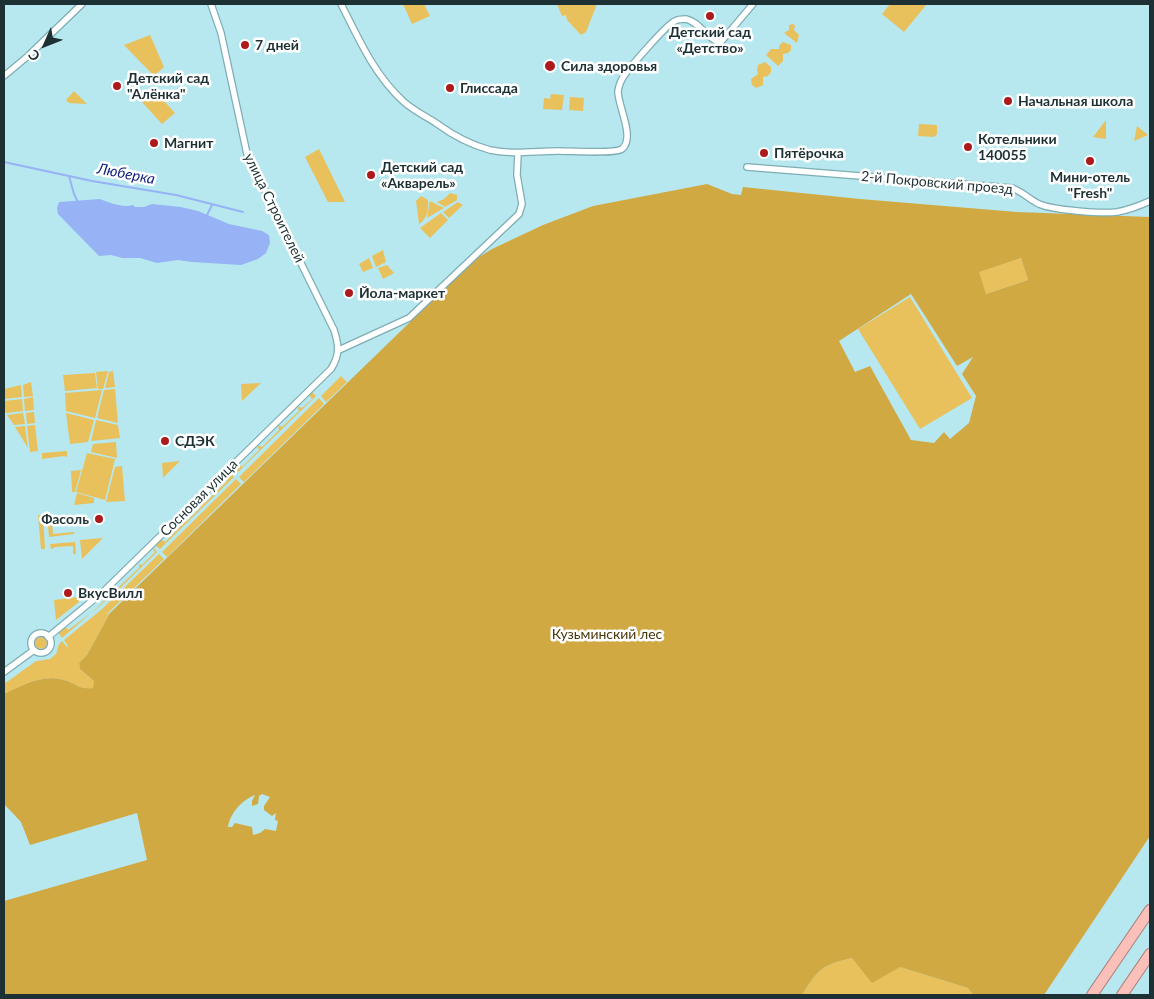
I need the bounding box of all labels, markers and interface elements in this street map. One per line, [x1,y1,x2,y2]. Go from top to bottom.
marker: Детский сад «Детство» [704,10,716,22]
north arrow [20,20,70,70]
place label: Детский сад «Детство» [669,24,751,56]
place label: 7 дней [255,37,299,53]
marker: 7 дней [239,39,251,51]
text: С [25,47,43,65]
place label: Сила здоровья [561,58,657,74]
marker: Сила здоровья [543,59,557,73]
place label: Детский сад "Алёнка" [127,70,209,102]
marker: Детский сад "Алёнка" [111,80,123,92]
place label: Глиссада [460,80,518,96]
marker: Глиссада [444,82,456,94]
place label: Начальная школа [1018,93,1133,109]
marker: Начальная школа [1002,95,1014,107]
place label: Котельники 140055 [978,131,1057,164]
place label: Магнит [164,135,213,151]
marker: Магнит [148,137,160,149]
marker: Котельники 140055 [962,141,974,153]
place label: Пятёрочка [774,145,844,161]
marker: Пятёрочка [758,147,770,159]
street label: улица Строителей [240,151,308,265]
marker: Мини-отель "Fresh" [1084,155,1096,167]
place label: Детский сад «Акварель» [381,159,463,192]
water label: Люберка [96,160,156,188]
street label: 2-й Покровский проезд [860,168,1014,198]
marker: Детский сад «Акварель» [365,169,377,181]
place label: Мини-отель "Fresh" [1050,169,1130,202]
place label: Йола-маркет [359,285,445,301]
marker: Йола-маркет [343,287,355,299]
place label: СДЭК [175,433,215,449]
marker: СДЭК [159,435,171,447]
street label: Сосновая улица [157,456,241,540]
place label: Фасоль [41,511,89,527]
marker: Фасоль [93,513,105,525]
place label: ВкусВилл [78,585,143,601]
marker: ВкусВилл [62,587,74,599]
park label: Кузьминский лес [552,626,662,642]

